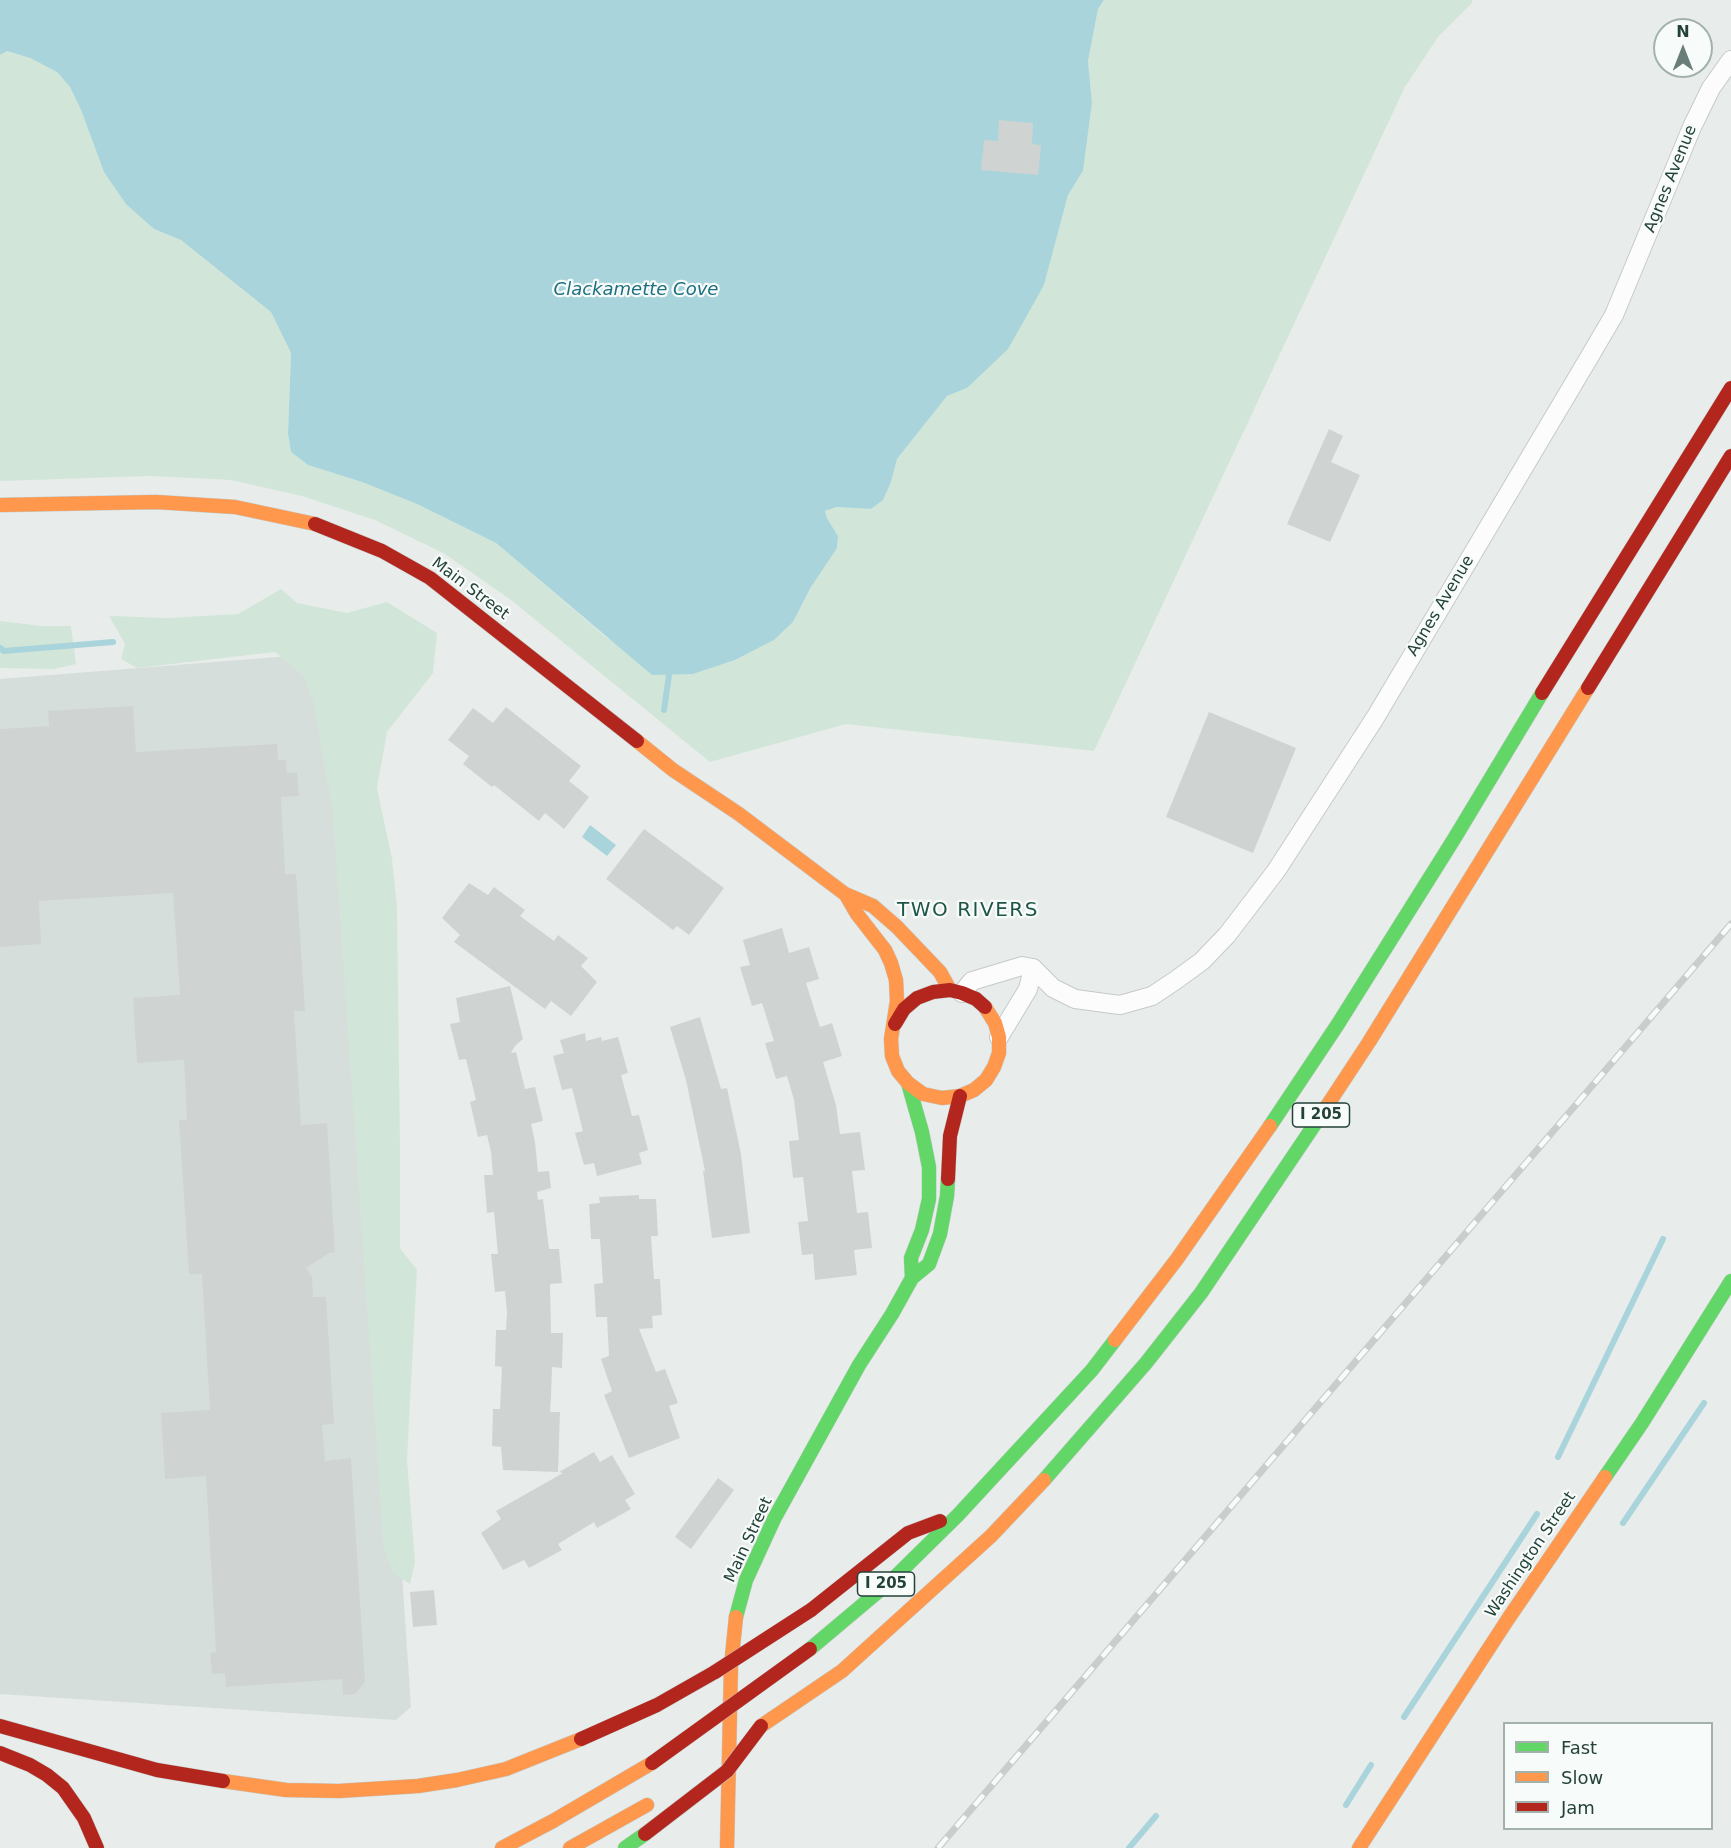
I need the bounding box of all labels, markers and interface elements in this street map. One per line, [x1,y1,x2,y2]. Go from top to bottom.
north arrow [1653,18,1713,78]
text: N [1676,22,1690,41]
street label: Agnes Avenue [1641,123,1701,235]
water label: Clackamette Cove [554,279,718,301]
street label: Agnes Avenue [1403,552,1479,660]
street label: Main Street [428,554,512,624]
district label: TWO RIVERS [897,899,1039,923]
road number: I 205 [1292,1103,1350,1127]
street label: Washington Street [1482,1488,1580,1622]
street label: Main Street [721,1494,777,1586]
road number: I 205 [858,1572,914,1596]
legend [1503,1722,1713,1830]
text: Fast [1561,1737,1597,1758]
text: Slow [1561,1767,1603,1788]
text: Jam [1561,1797,1595,1818]

